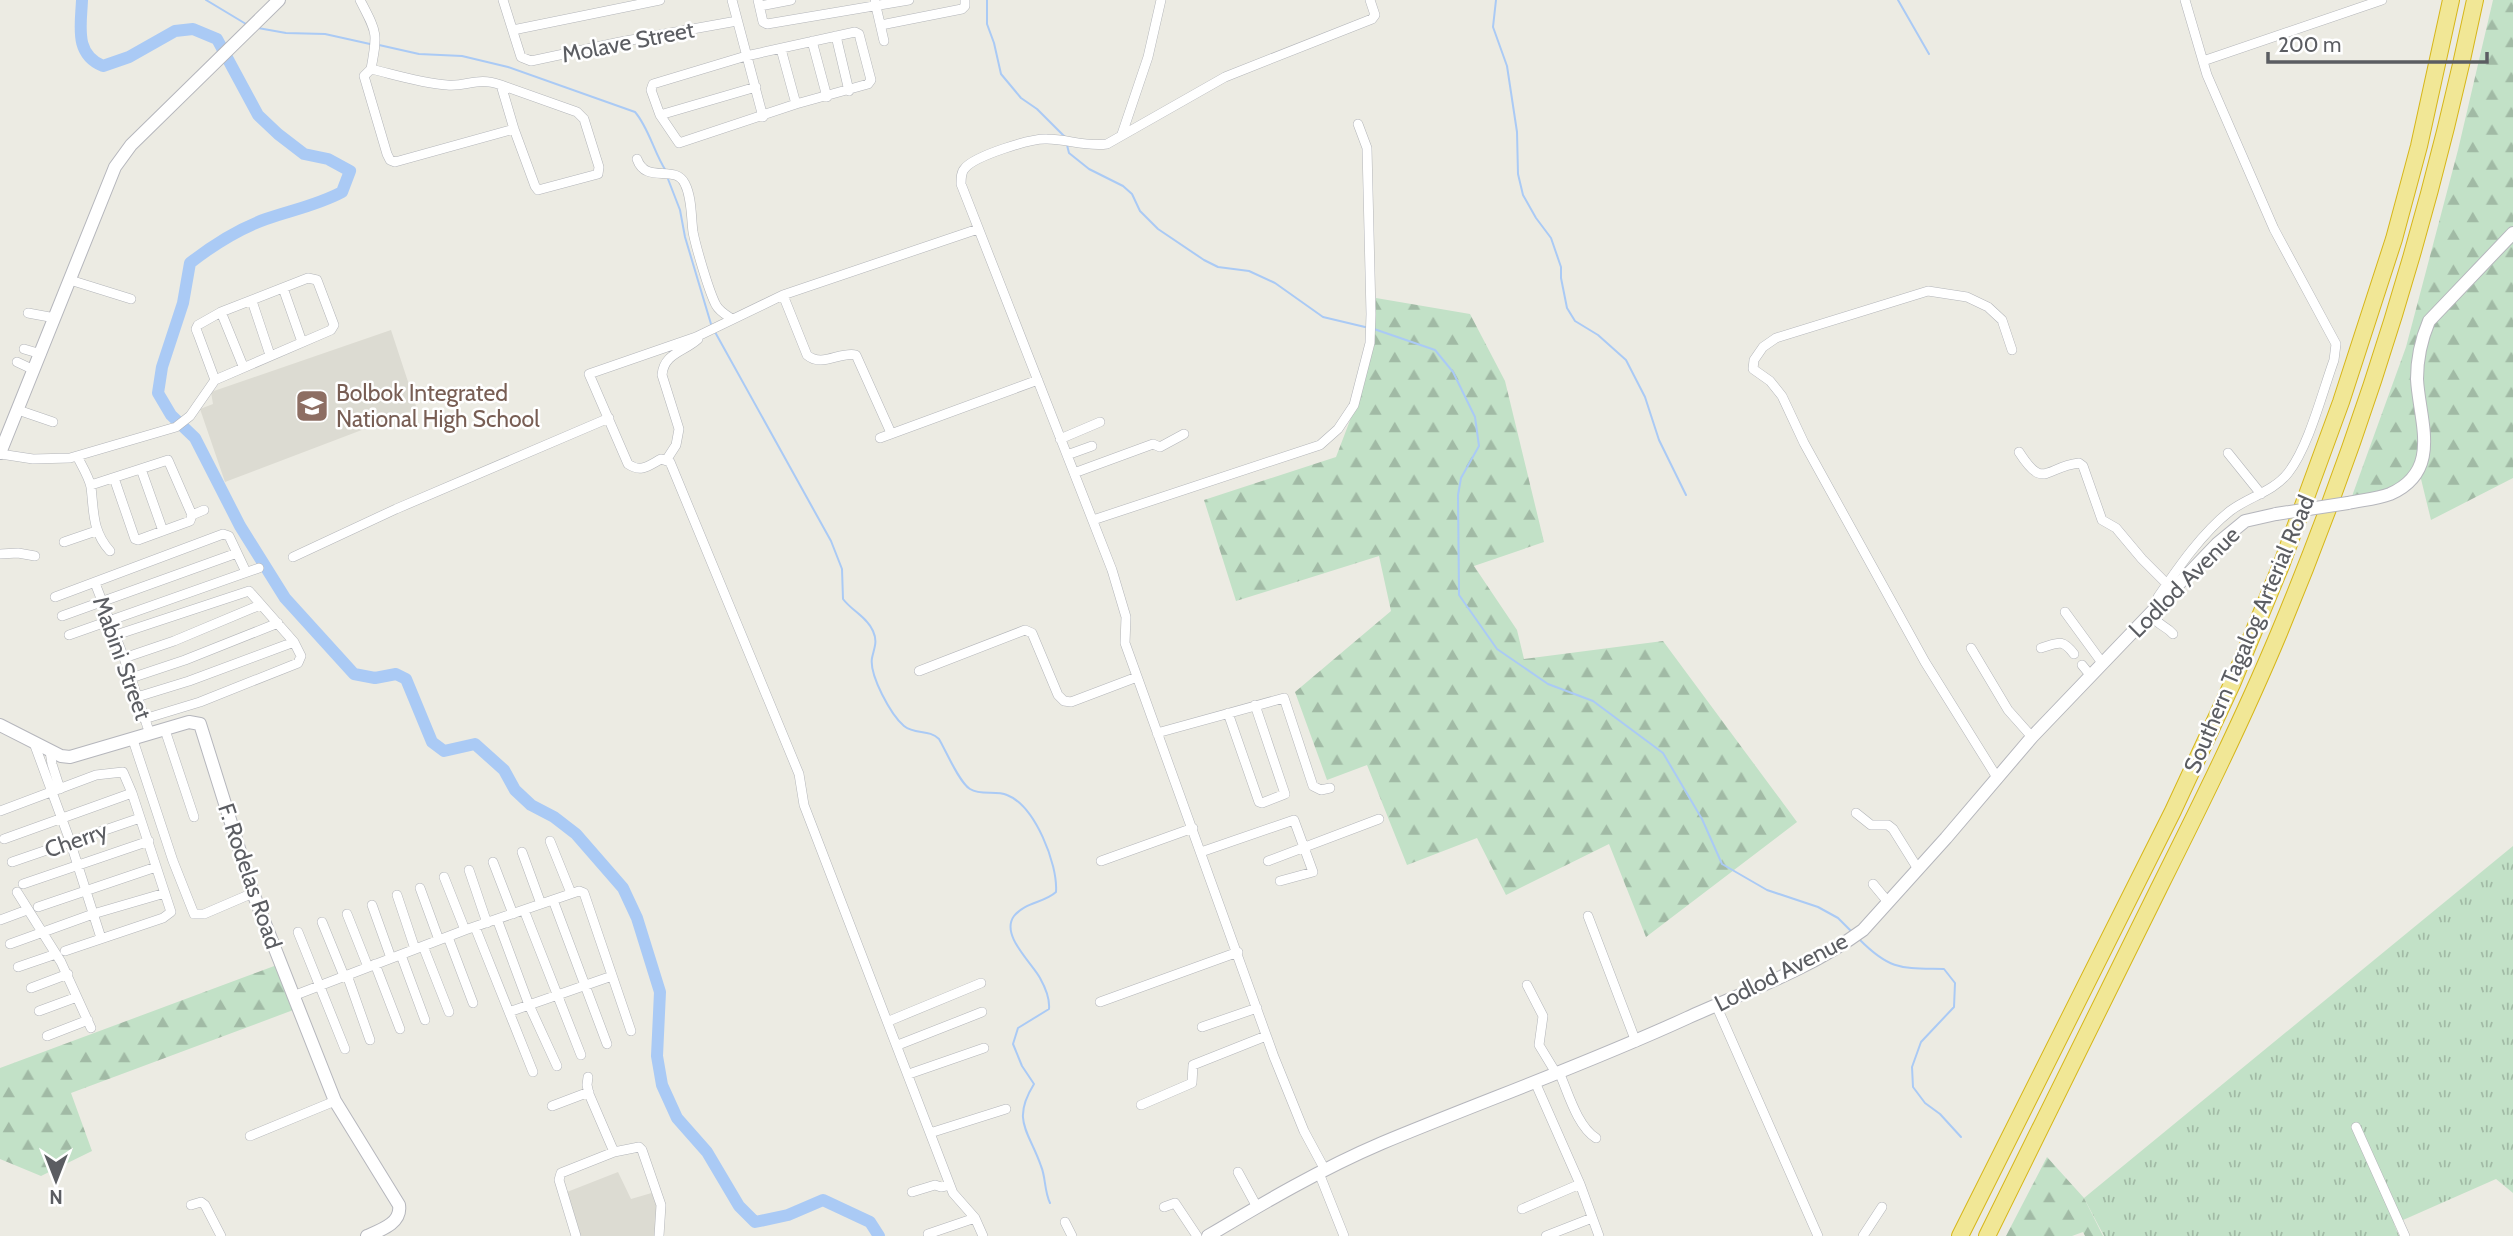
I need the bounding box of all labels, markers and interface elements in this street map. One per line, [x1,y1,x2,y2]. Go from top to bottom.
street label: Molave Street [559,15,697,69]
scale bar [2268,21,2487,65]
text: 200 m [2278,32,2341,57]
place label: Bolbok Integrated National High School [336,379,540,433]
school or university icon: Bolbok Integrated National High School [293,387,331,425]
street label: Southern Tagalog Arterial Road [2178,491,2320,777]
street label: Lodlod Avenue [2123,520,2246,643]
street label: Mabini Street [87,592,157,724]
street label: F. Rodelas Road [212,800,288,952]
street label: Cherry [41,816,111,864]
street label: Lodlod Avenue [1710,926,1852,1018]
north arrow [21,1145,91,1215]
text: N [49,1185,63,1208]

